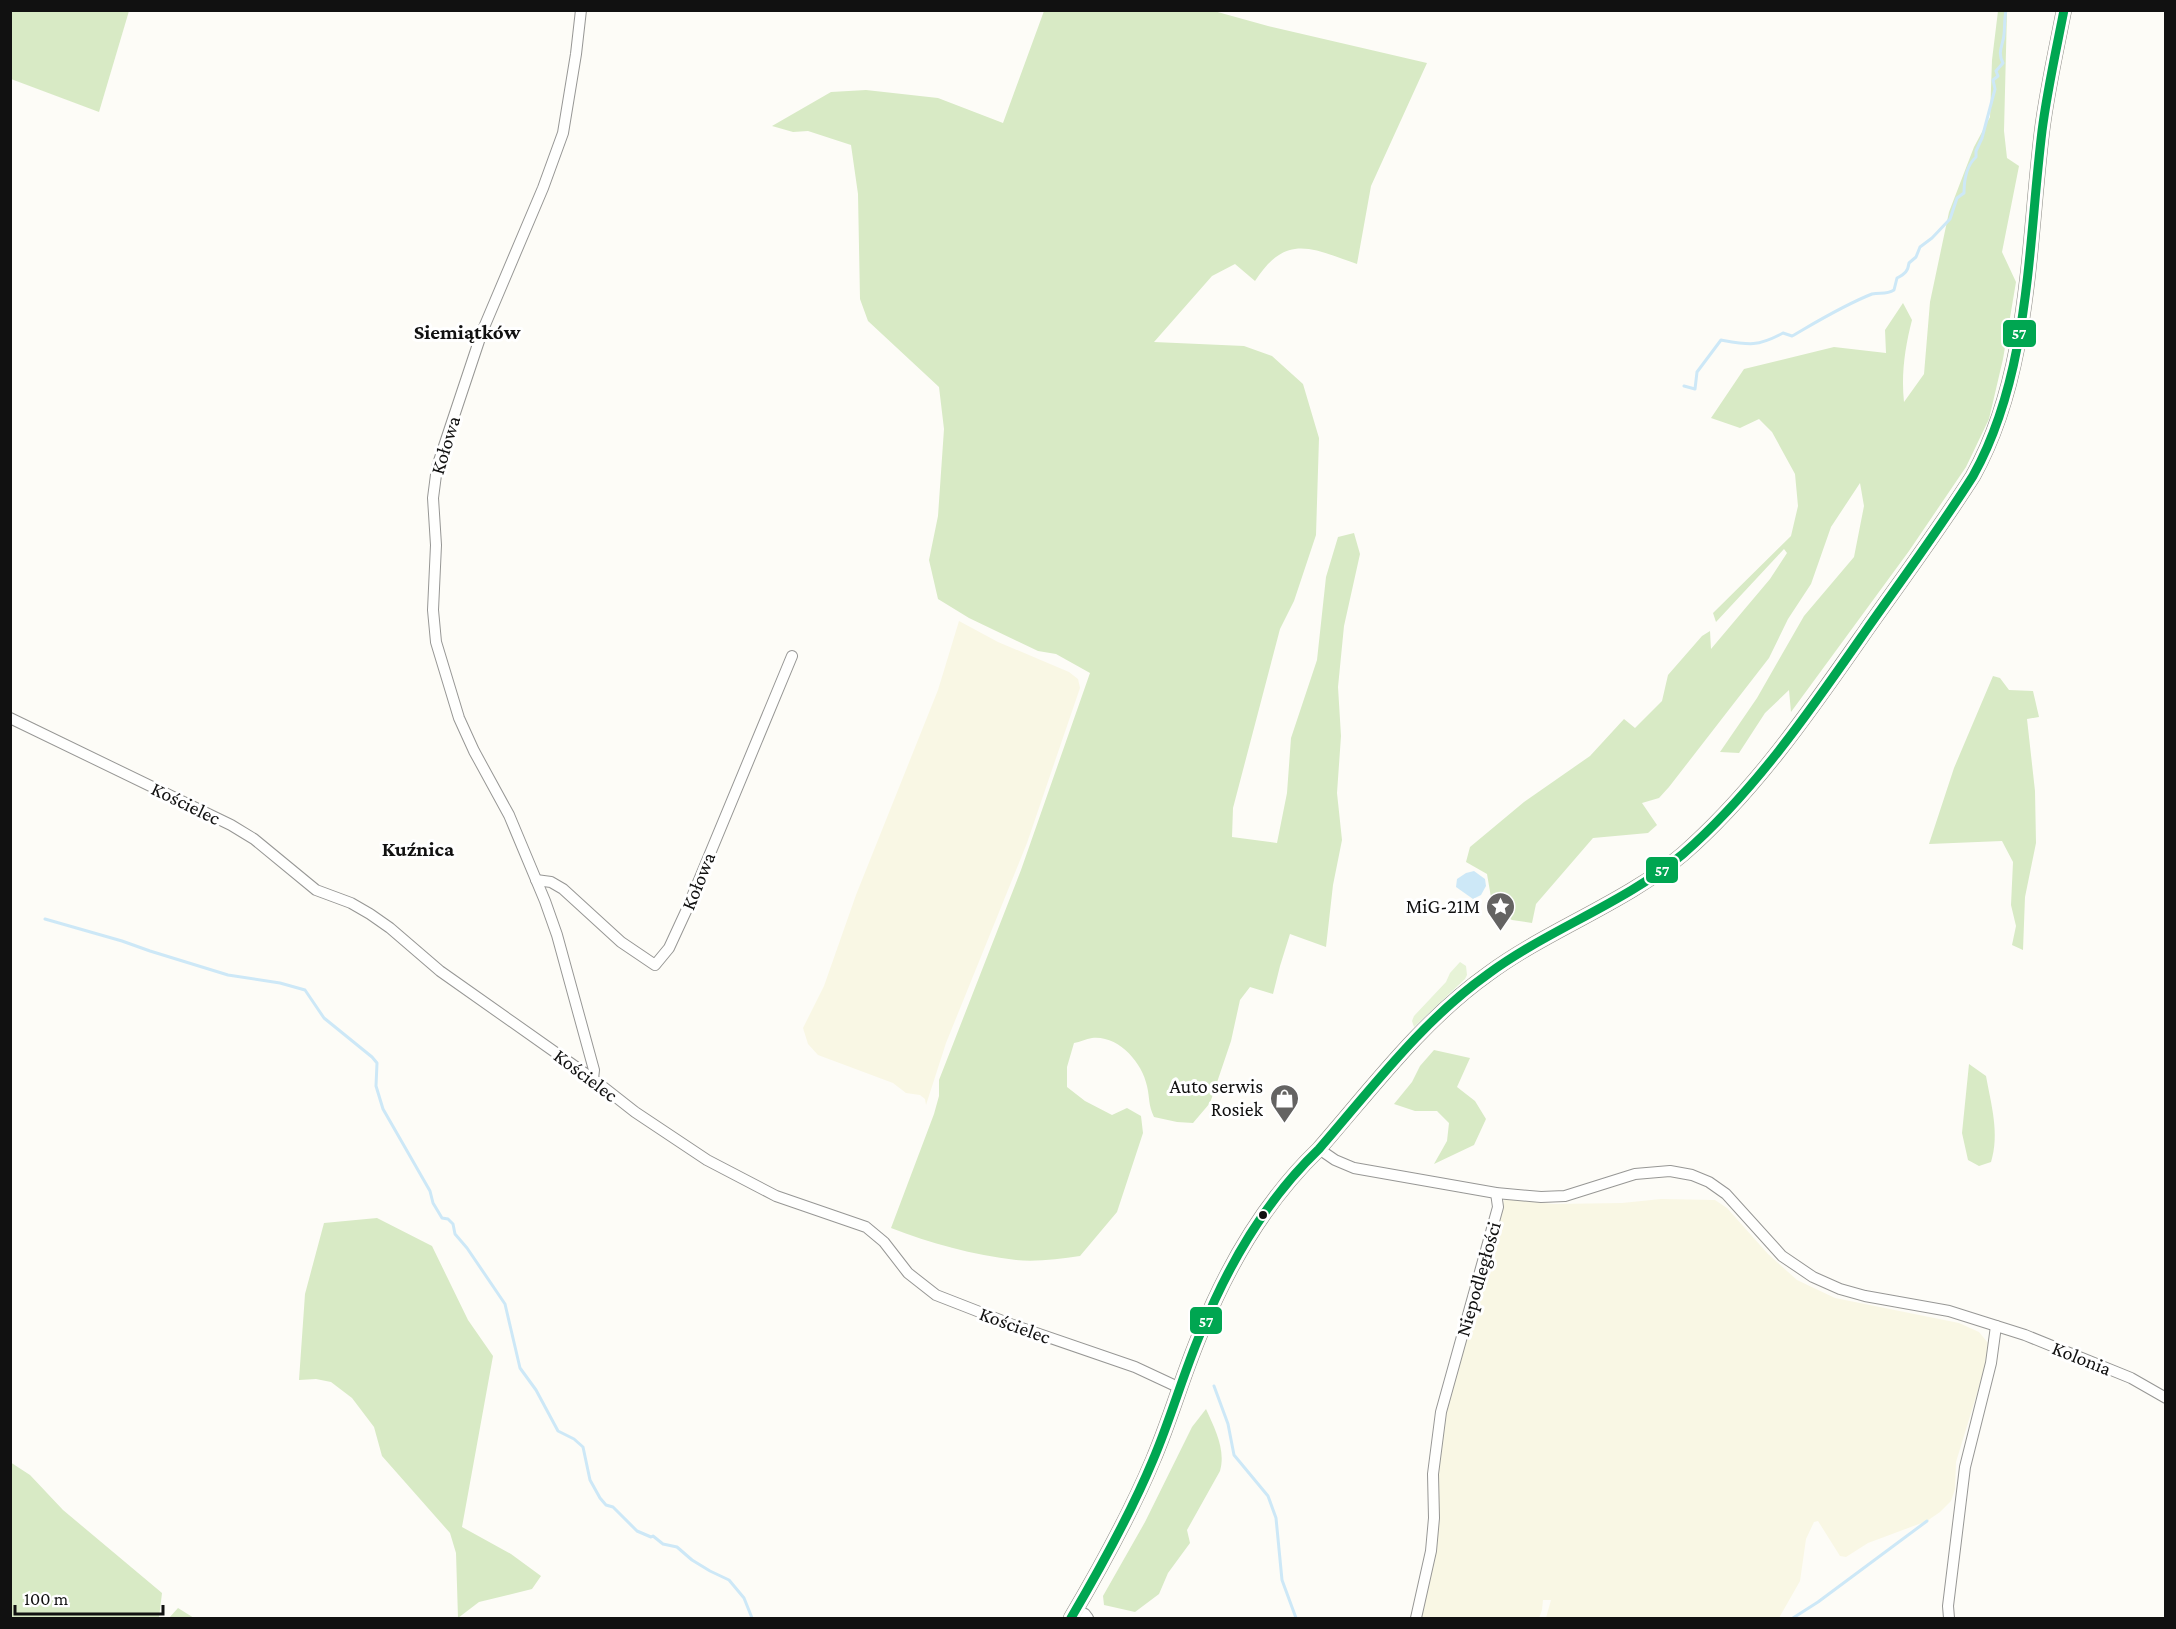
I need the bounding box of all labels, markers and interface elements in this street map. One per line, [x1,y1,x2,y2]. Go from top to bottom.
line badge: 57 [2002,319,2037,348]
district label: Siemiątków [414,320,521,344]
text: 57 [2011,325,2027,342]
street label: Kołowa [426,413,464,477]
street label: Kościelec [148,777,225,829]
district label: Kuźnica [382,837,455,861]
street label: Kołowa [677,849,719,913]
line badge: 57 [1645,856,1679,884]
text: 57 [1654,862,1670,879]
place icon: MiG-21M [1485,890,1517,932]
place label: MiG-21M [1406,895,1480,917]
street label: Kościelec [550,1044,623,1106]
place label: Auto serwis Rosiek [1169,1075,1263,1120]
shop icon: Auto serwis Rosiek [1268,1082,1300,1124]
unlabelled marker [1257,1209,1269,1221]
street label: Niepodległości [1451,1219,1506,1339]
street label: Kościelec [977,1302,1054,1348]
line badge: 57 [1189,1306,1223,1335]
text: 57 [1198,1313,1214,1330]
street label: Kolonia [2049,1336,2115,1380]
scale bar [15,1578,164,1616]
text: 100 m [24,1589,69,1609]

